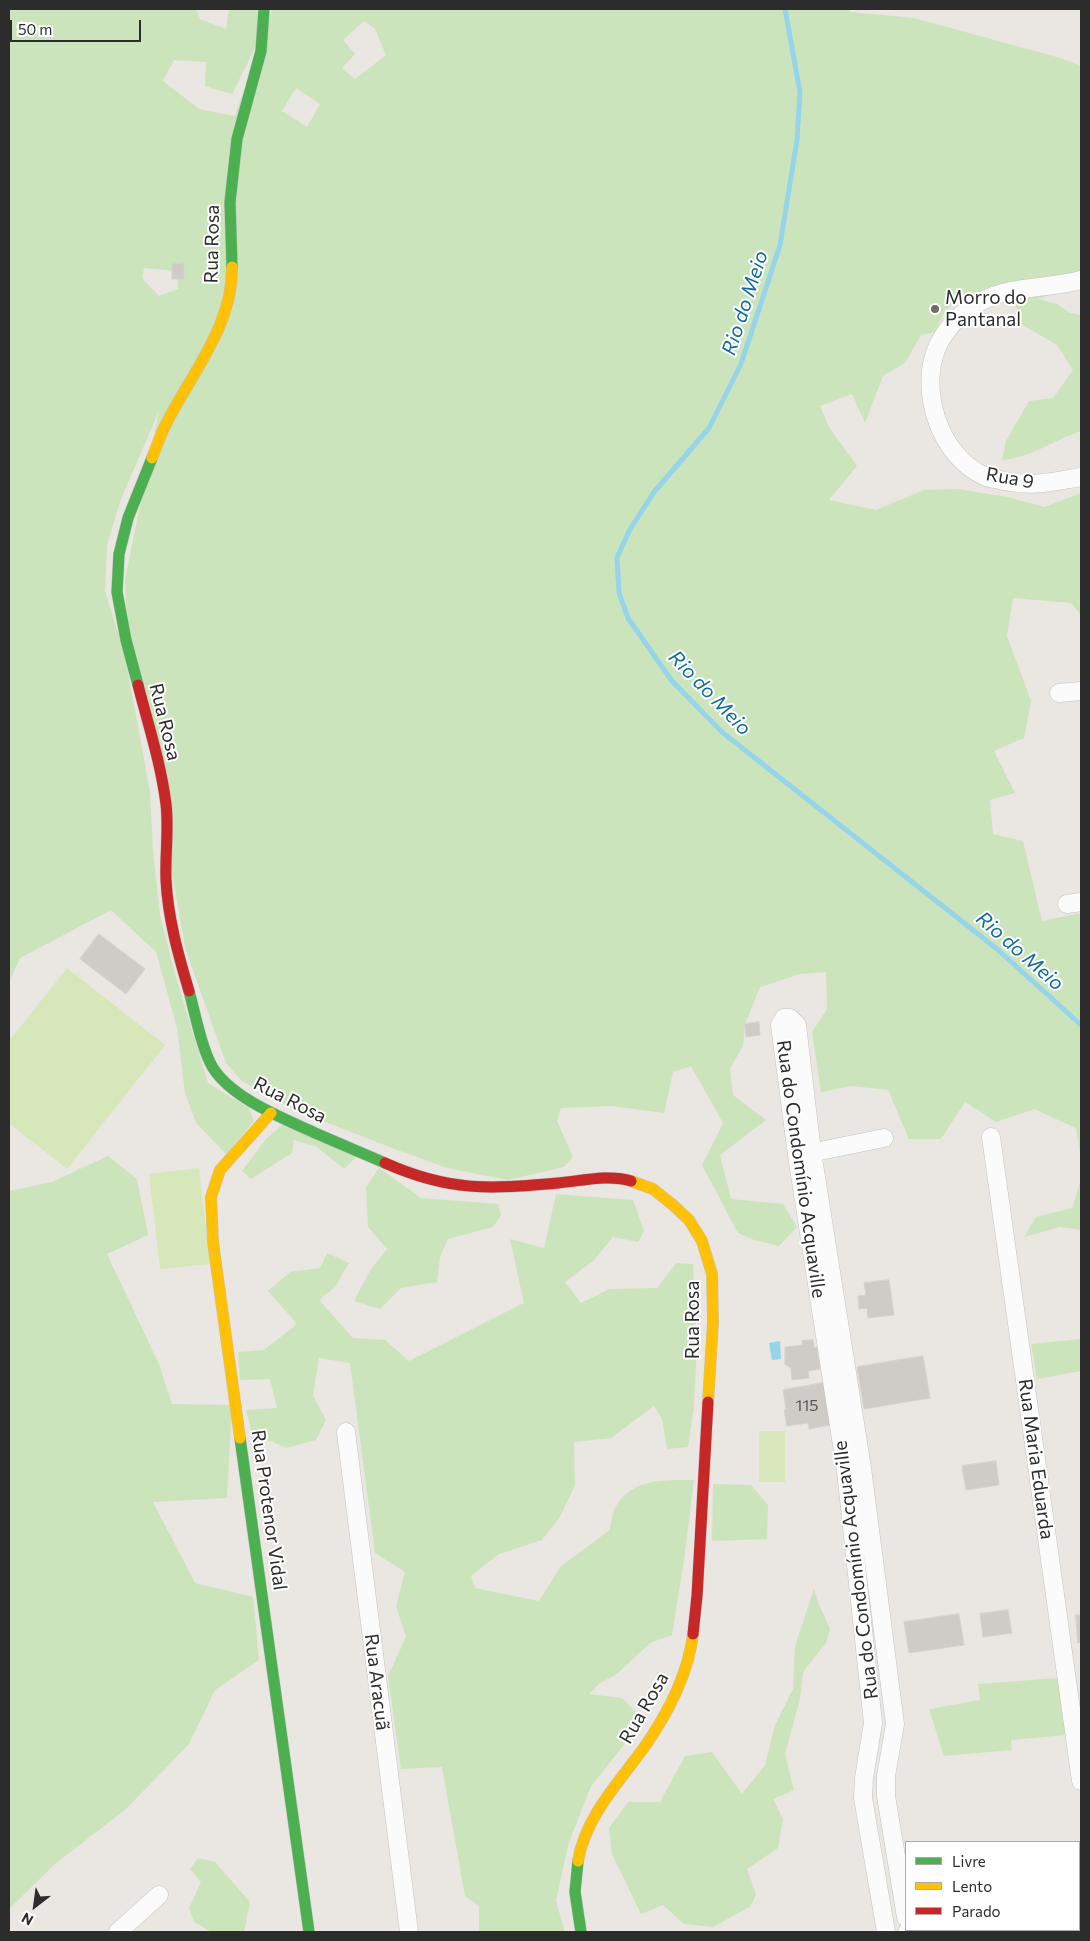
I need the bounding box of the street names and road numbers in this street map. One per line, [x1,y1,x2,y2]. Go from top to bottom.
street label: Rua Rosa [200,204,224,284]
street label: Rua 9 [984,463,1036,493]
street label: Rua Rosa [144,681,186,763]
street label: Rua do Condomínio Acquaville [772,1038,830,1300]
street label: Rua Rosa [250,1072,330,1128]
street label: Rua Rosa [682,1281,704,1359]
street label: Rua Maria Eduarda [1013,1377,1059,1541]
street label: Rua Protenor Vidal [246,1428,292,1592]
street label: Rua do Condomínio Acquaville [829,1439,883,1701]
street label: Rua Aracuã [360,1632,394,1732]
street label: Rua Rosa [614,1668,674,1748]

